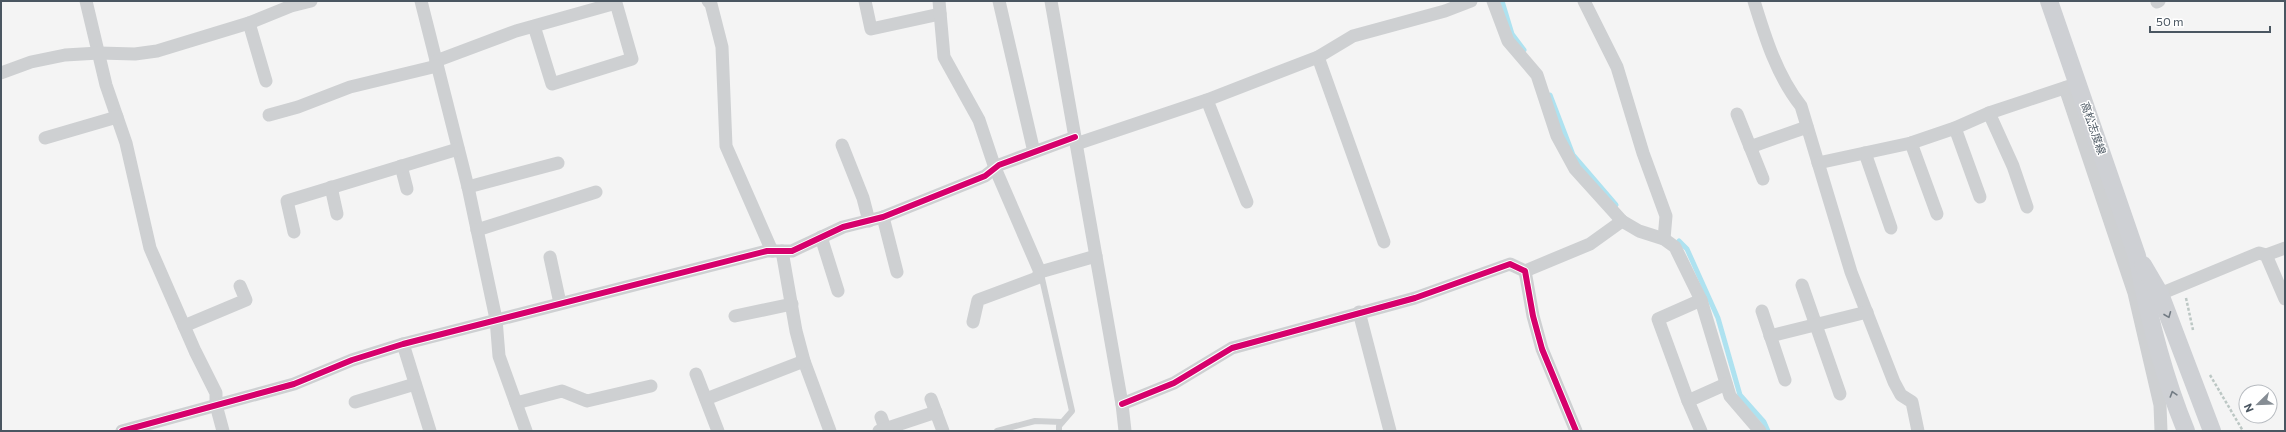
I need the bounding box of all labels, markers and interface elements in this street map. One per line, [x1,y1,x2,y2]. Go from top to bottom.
scale bar [2150,8,2270,34]
text: 50 m [2156,14,2184,28]
street label: 高松志度線 [2079,100,2109,156]
one-way arrow [2164,311,2172,318]
north arrow [2238,384,2278,424]
one-way arrow [2169,391,2178,398]
text: N [2241,402,2256,414]

